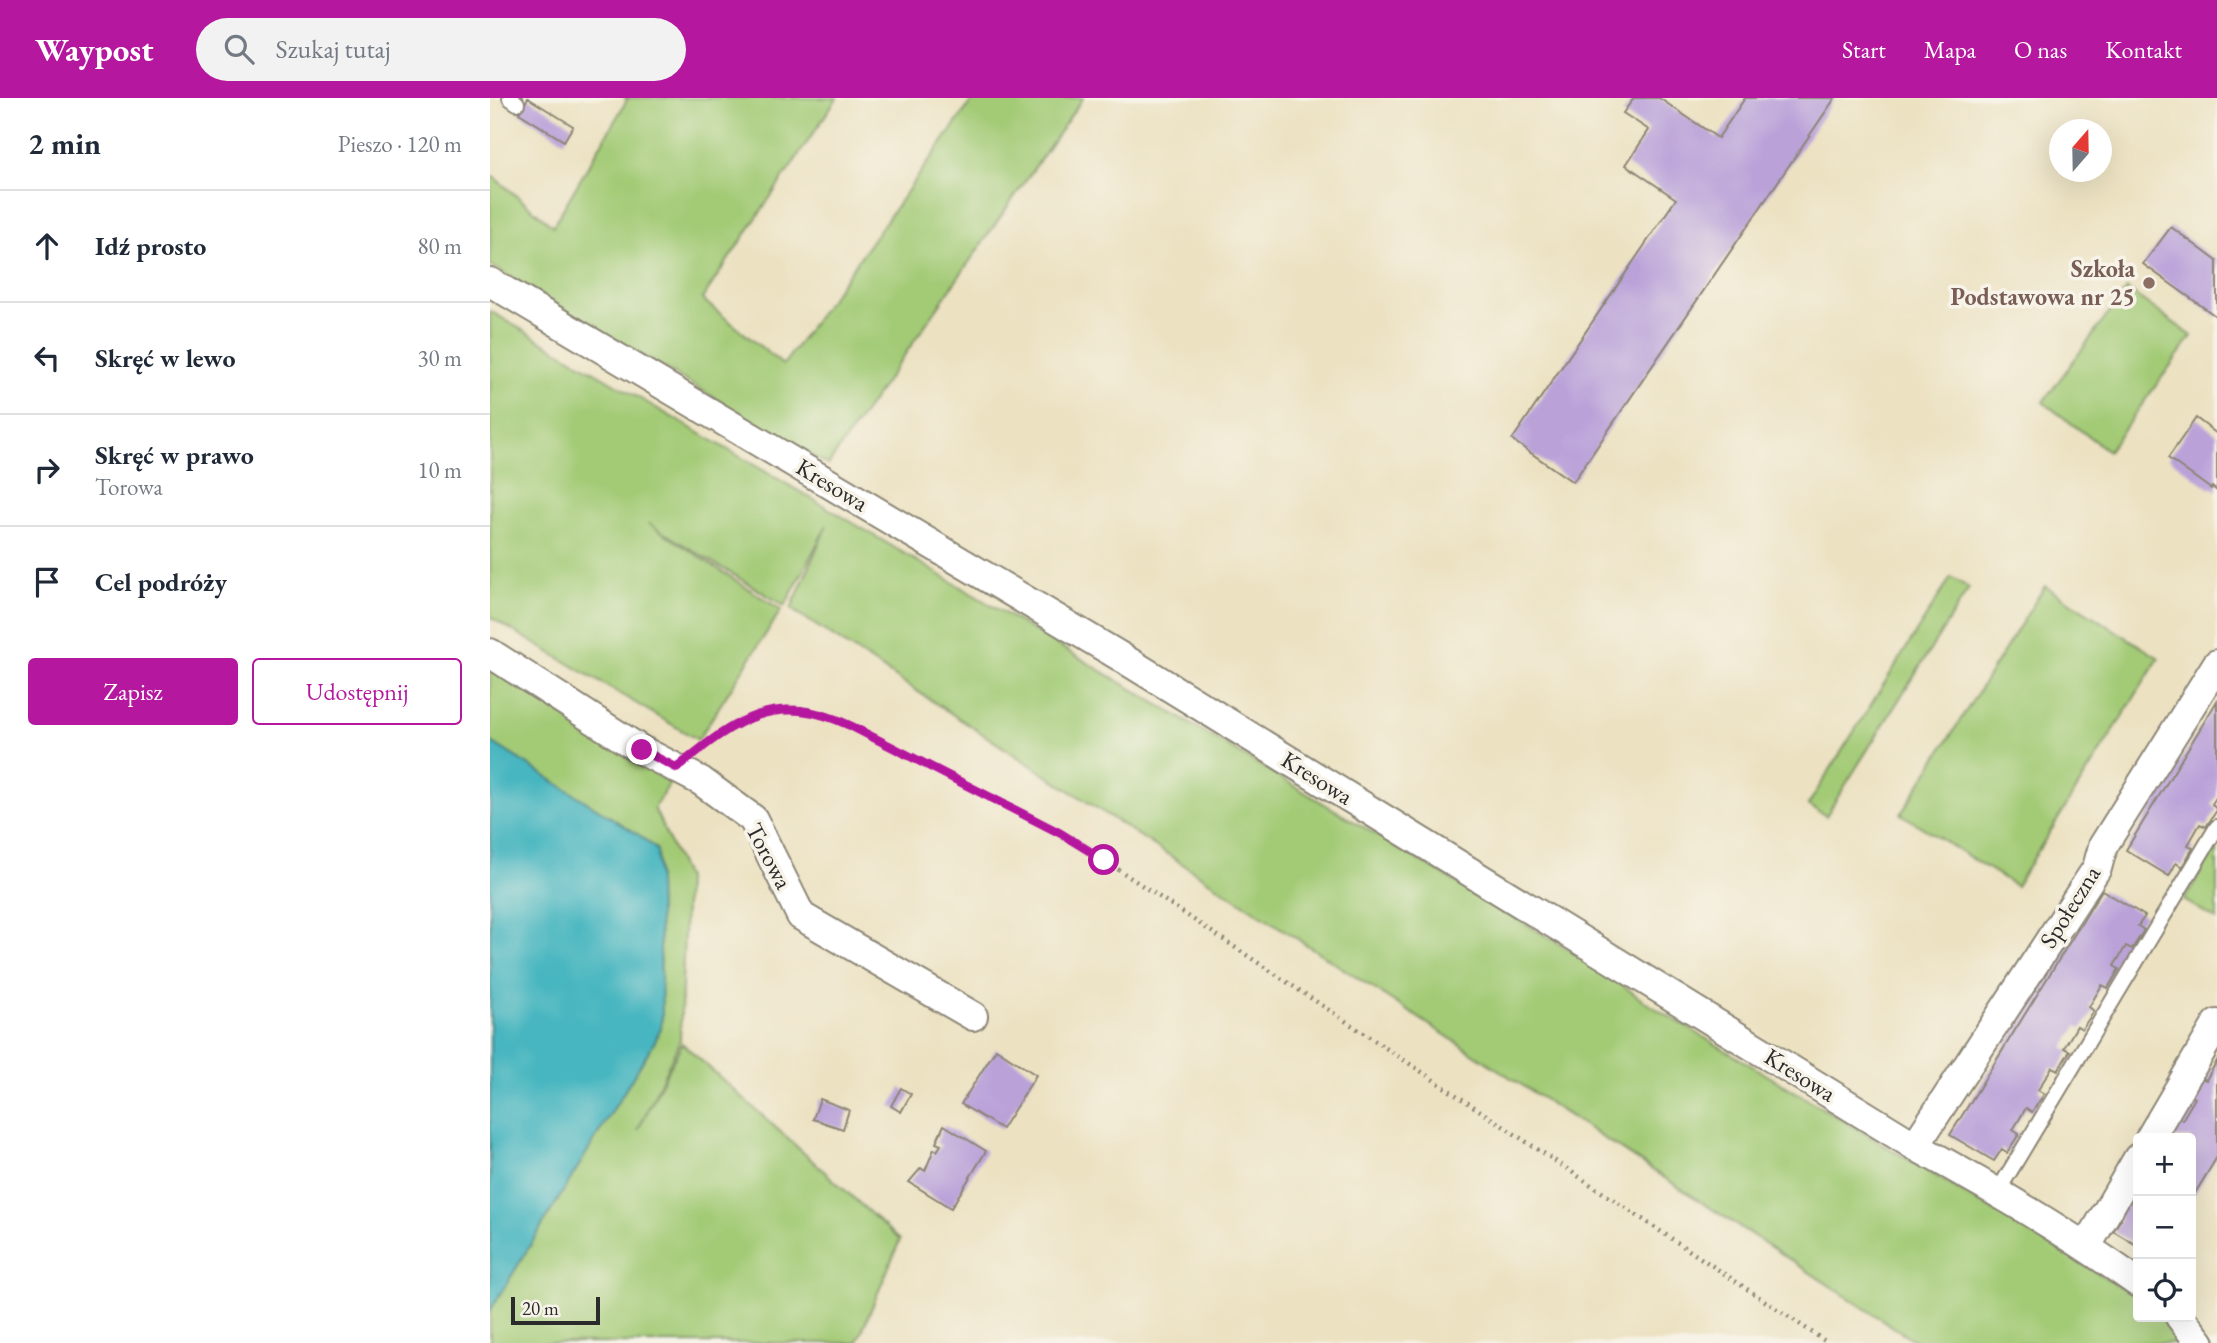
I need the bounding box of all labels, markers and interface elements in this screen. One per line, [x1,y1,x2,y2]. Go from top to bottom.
search box [196,18,686,81]
text: Waypost [35,28,154,71]
icon: search [220,30,258,68]
text: Szukaj tutaj [276,32,391,66]
text: Start [1842,34,1886,65]
text: Mapa [1924,34,1976,65]
text: O nas [2014,34,2067,65]
text: Kontakt [2105,34,2182,65]
north arrow [2049,119,2112,182]
text: 2 min [28,124,101,163]
text: Pieszo · 120 m [338,129,462,159]
icon: ahead [28,227,66,265]
text: Idź prosto [95,229,206,263]
text: 80 m [417,231,462,261]
place label: Szkoła Podstawowa nr 25 [1951,253,2135,312]
marker: Szkoła Podstawowa nr 25 [2141,275,2157,291]
icon: left [28,339,66,377]
text: Skręć w lewo [95,341,236,375]
text: 30 m [417,343,462,373]
text: Skręć w prawo [95,438,254,472]
icon: right [28,451,66,489]
street label: Kresowa [791,451,874,518]
text: 10 m [417,455,462,485]
text: Torowa [95,472,163,502]
icon: arrive [28,563,66,601]
text: Cel podróży [95,565,227,599]
button: Zapisz [28,658,238,725]
button: Udostępnij [252,658,462,725]
route end [626,734,657,765]
street label: Kresowa [1276,744,1359,812]
street label: Torowa [739,817,800,895]
route start [1088,844,1119,875]
street label: Społeczna [2032,859,2107,954]
street label: Kresowa [1759,1041,1842,1109]
map controls [2133,1133,2196,1322]
button: + [2133,1133,2196,1196]
button: − [2133,1196,2196,1259]
button: locate [2133,1259,2196,1322]
scale bar [511,1294,600,1326]
text: 20 m [522,1296,559,1321]

